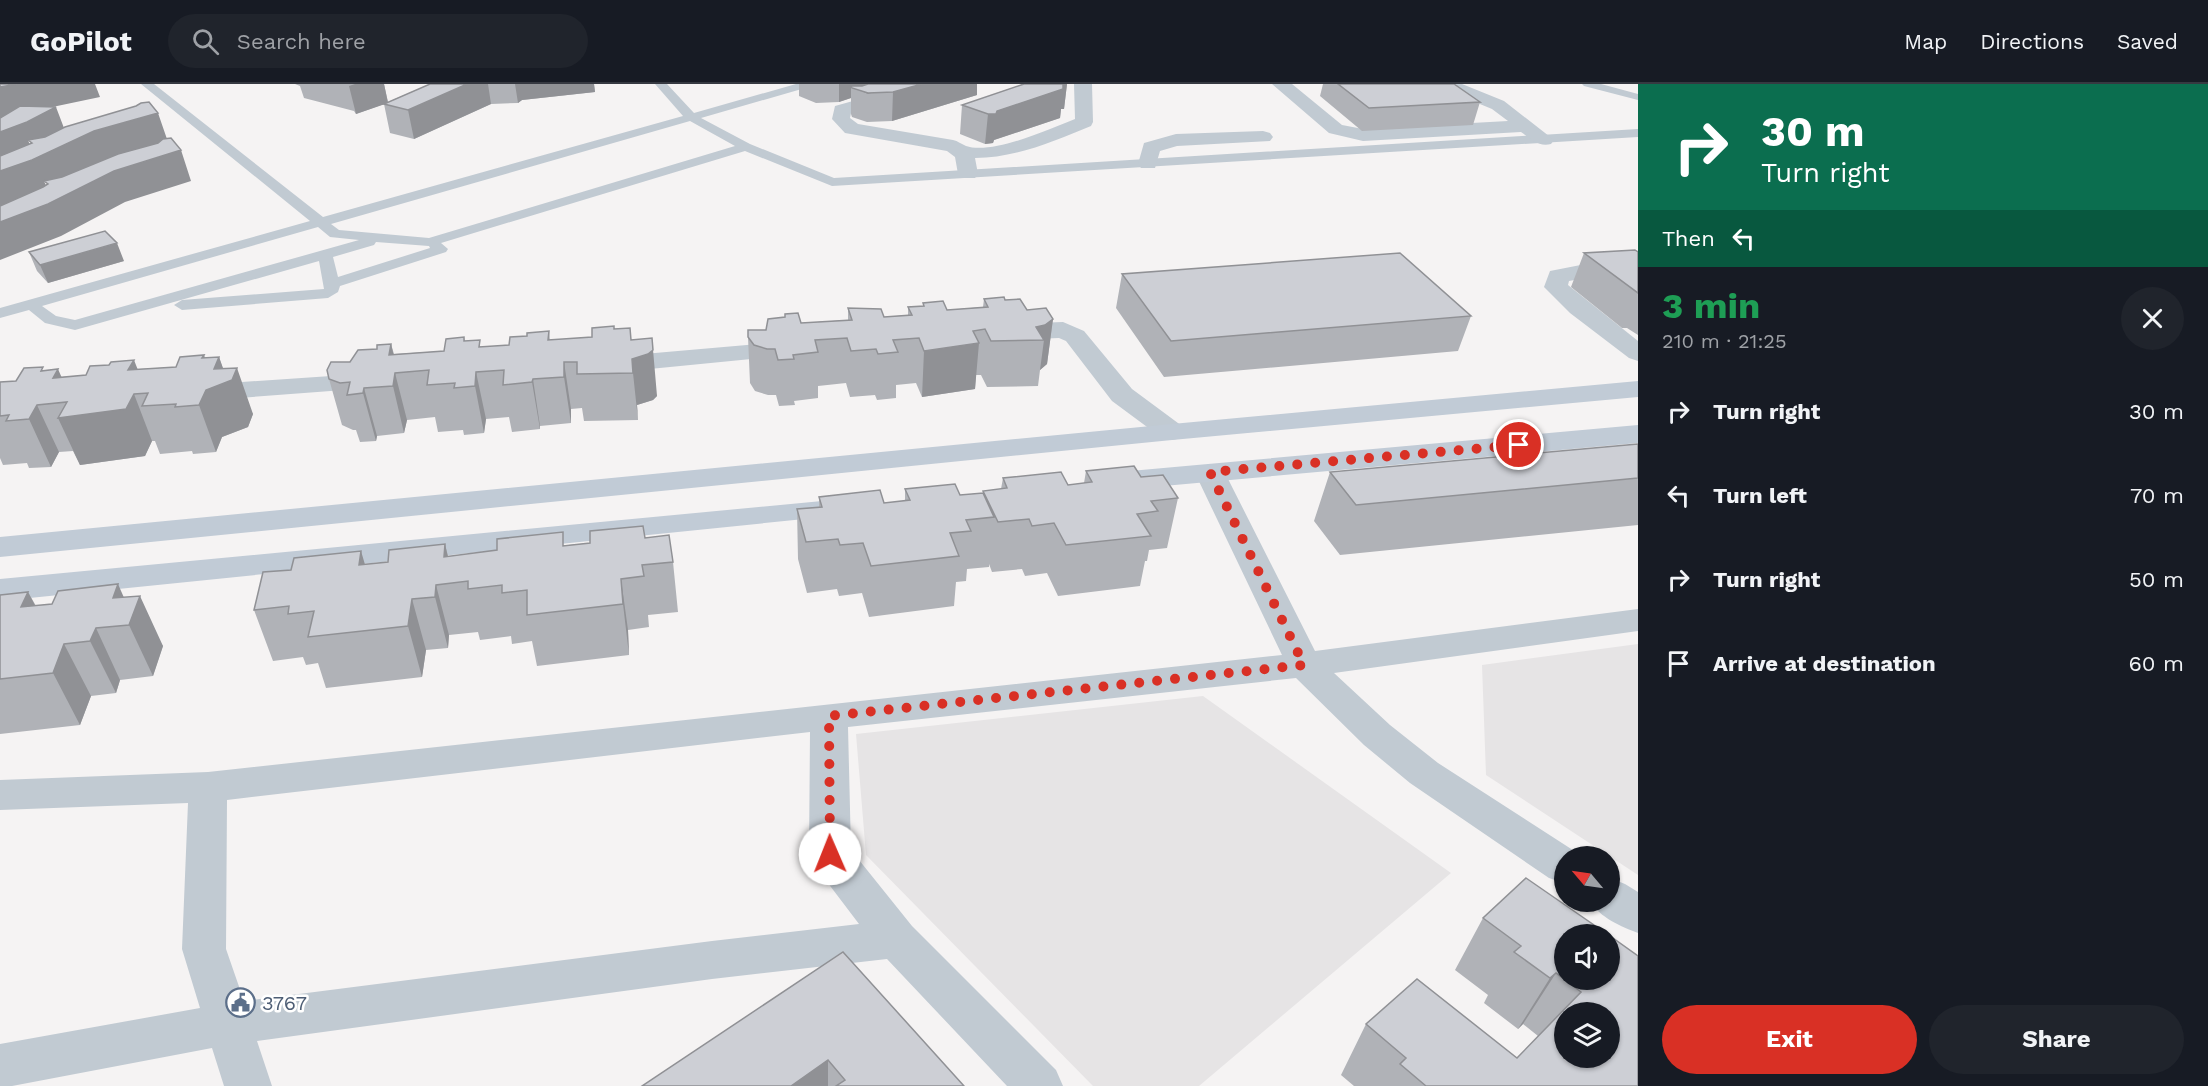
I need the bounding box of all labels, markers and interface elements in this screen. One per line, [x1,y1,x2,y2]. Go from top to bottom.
search box [168,14,588,68]
text: GoPilot [30,25,132,58]
icon: search [189,25,222,58]
text: Search here [237,29,366,54]
text: Map [1904,29,1947,54]
text: Directions [1980,29,2084,54]
text: Saved [2117,29,2178,54]
text: 30 m [1761,107,1865,156]
icon: right [1662,108,1740,186]
text: Turn right [1761,157,1890,189]
icon: left [1727,222,1760,255]
text: Then [1662,226,1715,251]
text: 3 min [1662,285,1760,327]
button: close [2121,287,2184,350]
text: 210 m · 21:25 [1662,329,1787,353]
icon: right [1662,395,1695,428]
text: Turn right [1713,399,1820,424]
text: 30 m [2129,399,2184,424]
pin [1493,419,1544,470]
icon: arrive [1502,428,1535,461]
icon: left [1662,479,1695,512]
text: Turn left [1713,483,1807,508]
text: 70 m [2130,483,2184,508]
icon: right [1662,563,1695,596]
text: Turn right [1713,567,1820,592]
text: 50 m [2129,567,2184,592]
icon: arrive [1662,647,1695,680]
text: Arrive at destination [1713,651,1936,676]
text: 60 m [2128,651,2184,676]
position arrow [798,822,862,886]
north arrow [1554,846,1620,912]
map controls [1554,846,1620,1068]
button: sound [1554,924,1620,990]
public building icon: 3767 [225,987,257,1019]
place label: 3767 [262,991,307,1015]
button: layers [1554,1002,1620,1068]
button: Exit [1662,1005,1917,1074]
button: Share [1929,1005,2184,1074]

